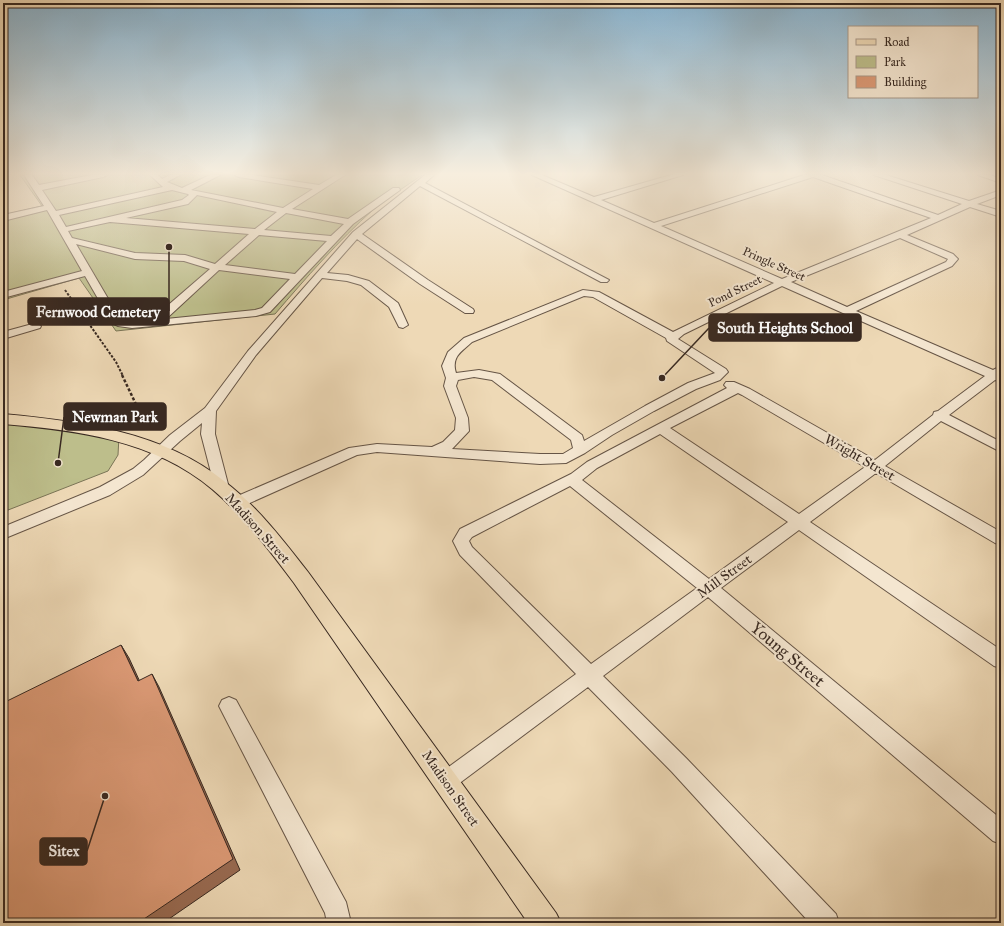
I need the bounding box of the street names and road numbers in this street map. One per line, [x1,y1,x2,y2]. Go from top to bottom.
street label: Pringle Street [740,244,808,285]
street label: Pond Street [706,272,765,310]
street label: Wright Street [821,430,898,485]
street label: Madison Street [222,490,294,567]
street label: Mill Street [694,551,755,602]
street label: Young Street [746,617,829,691]
street label: Madison Street [418,747,483,830]

